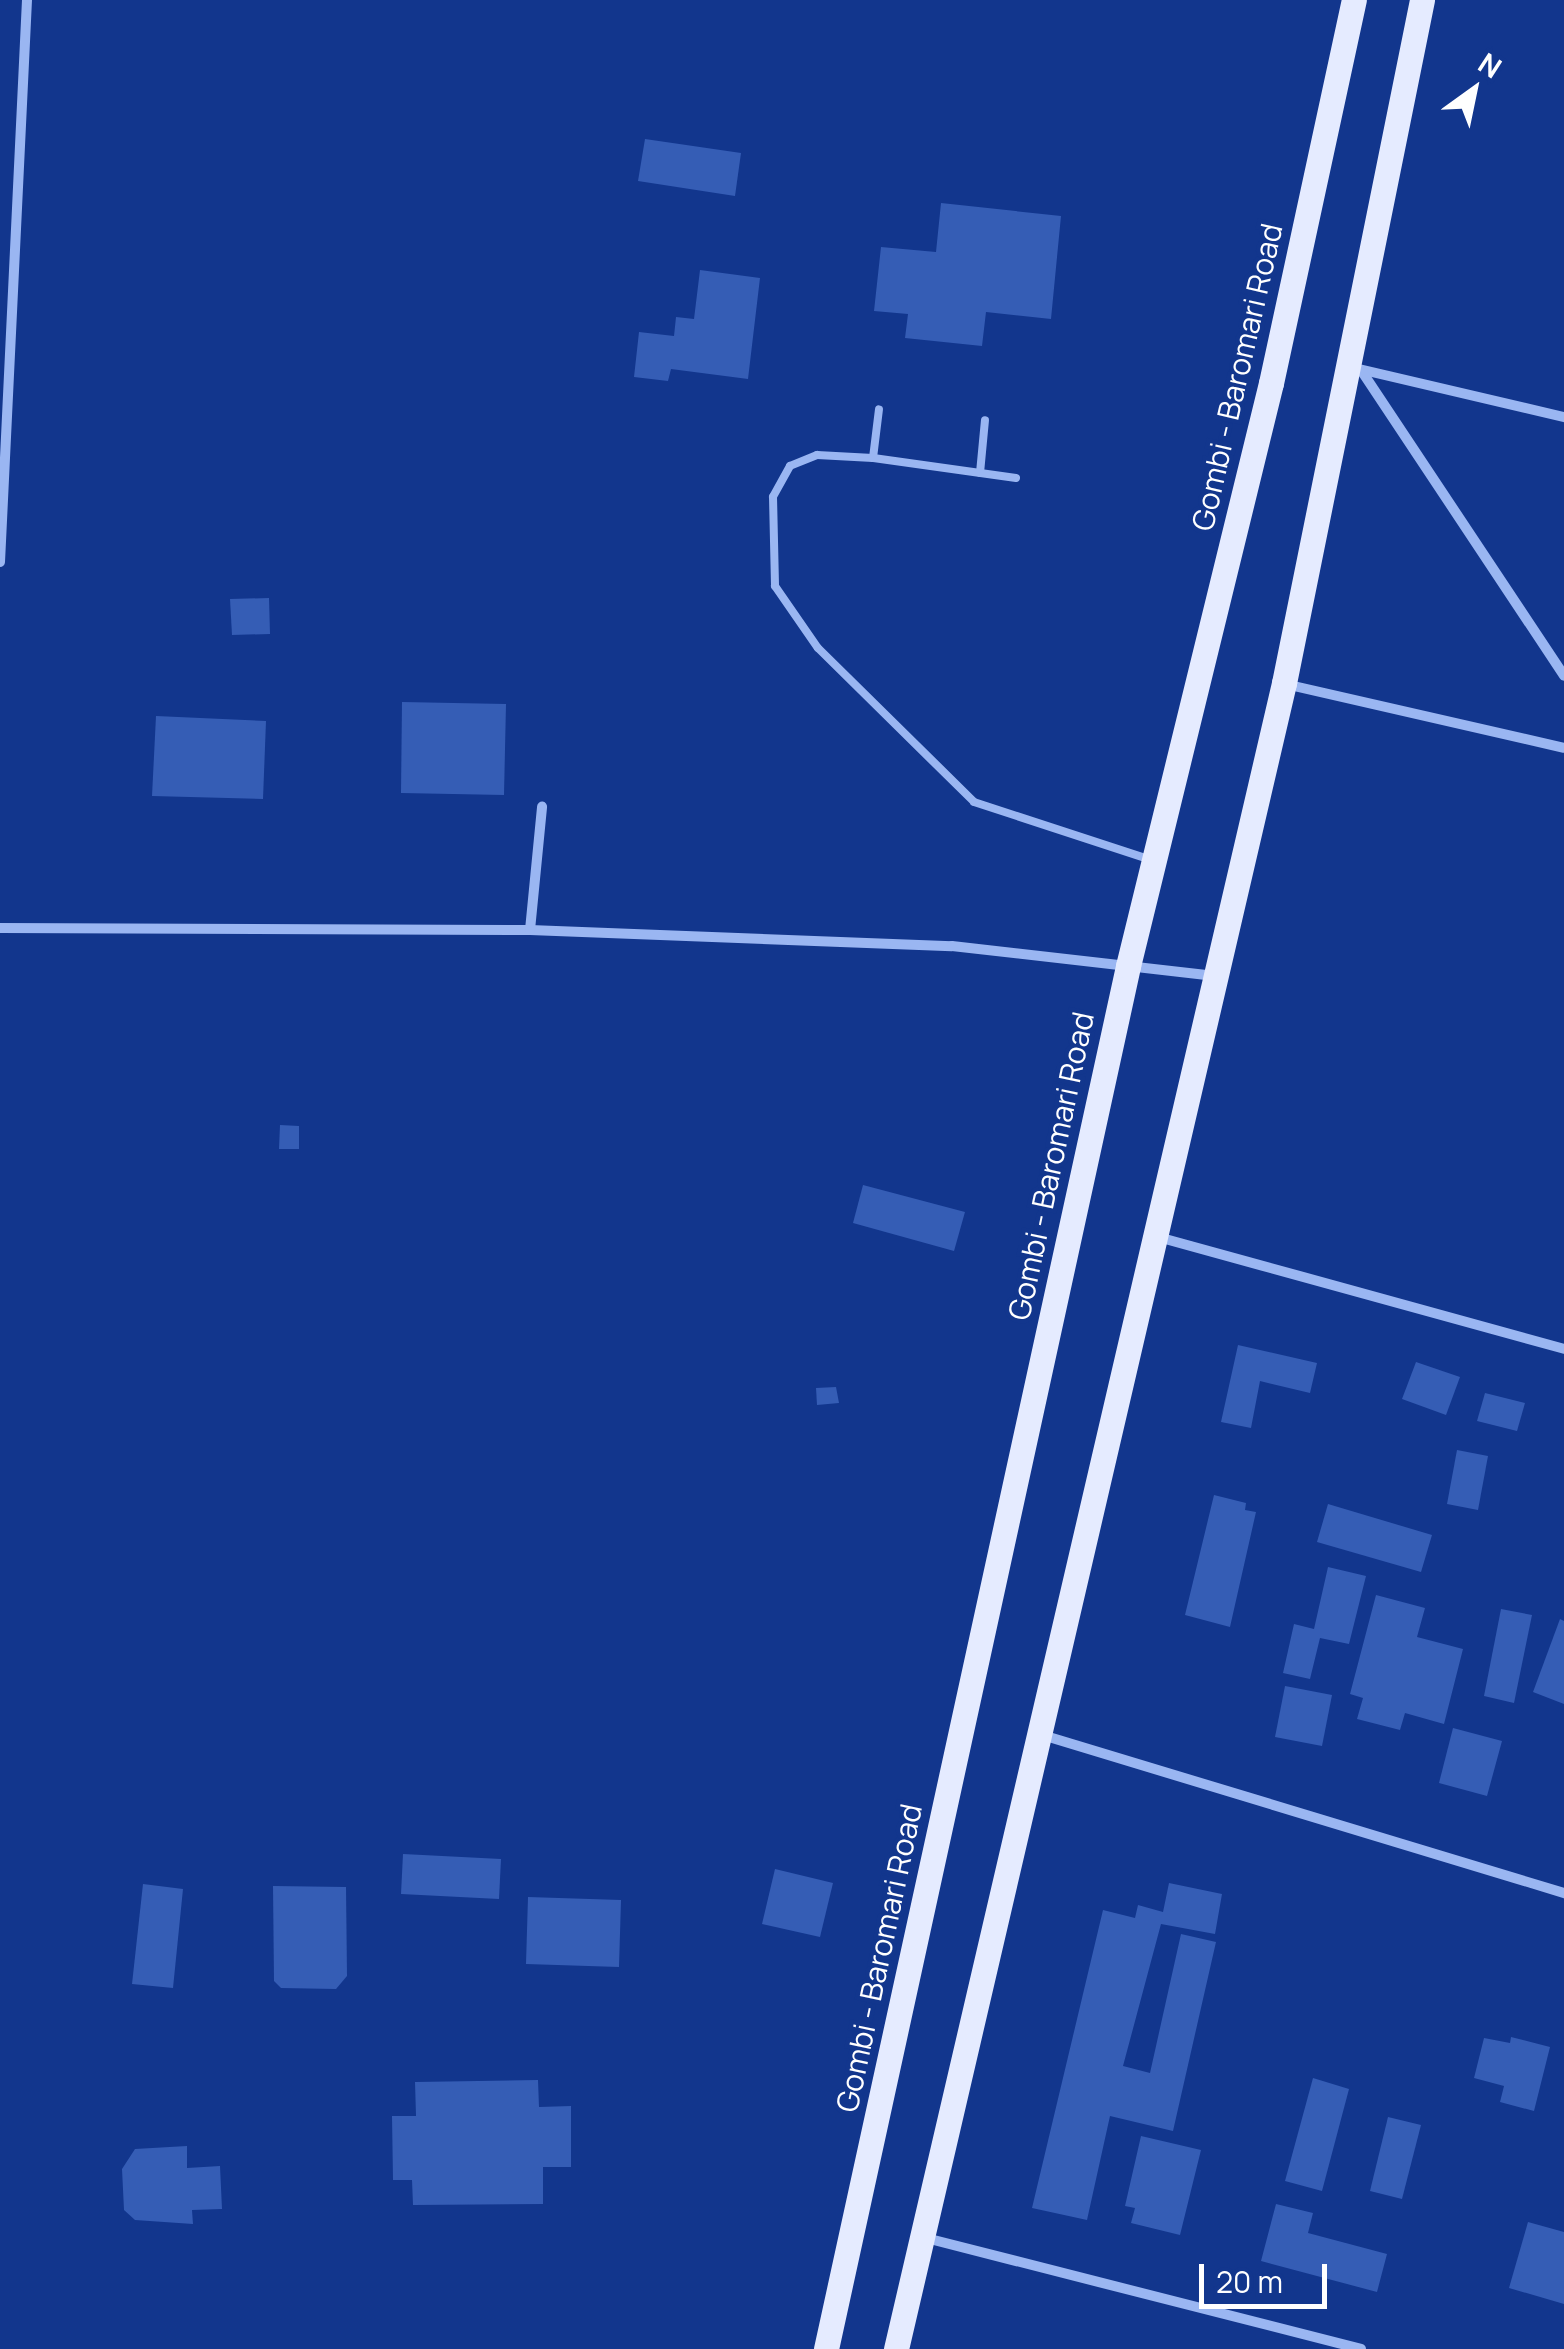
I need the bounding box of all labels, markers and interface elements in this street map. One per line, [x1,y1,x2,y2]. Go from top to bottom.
north arrow [1424,40,1524,140]
text: N [1472,43,1509,86]
street label: Gombi - Baromari Road [1184,220,1290,534]
street label: Gombi - Baromari Road [1001,1009,1101,1323]
street label: Gombi - Baromari Road [829,1801,929,2115]
scale bar [1204,2244,1332,2306]
text: 20 m [1216,2261,1283,2302]

